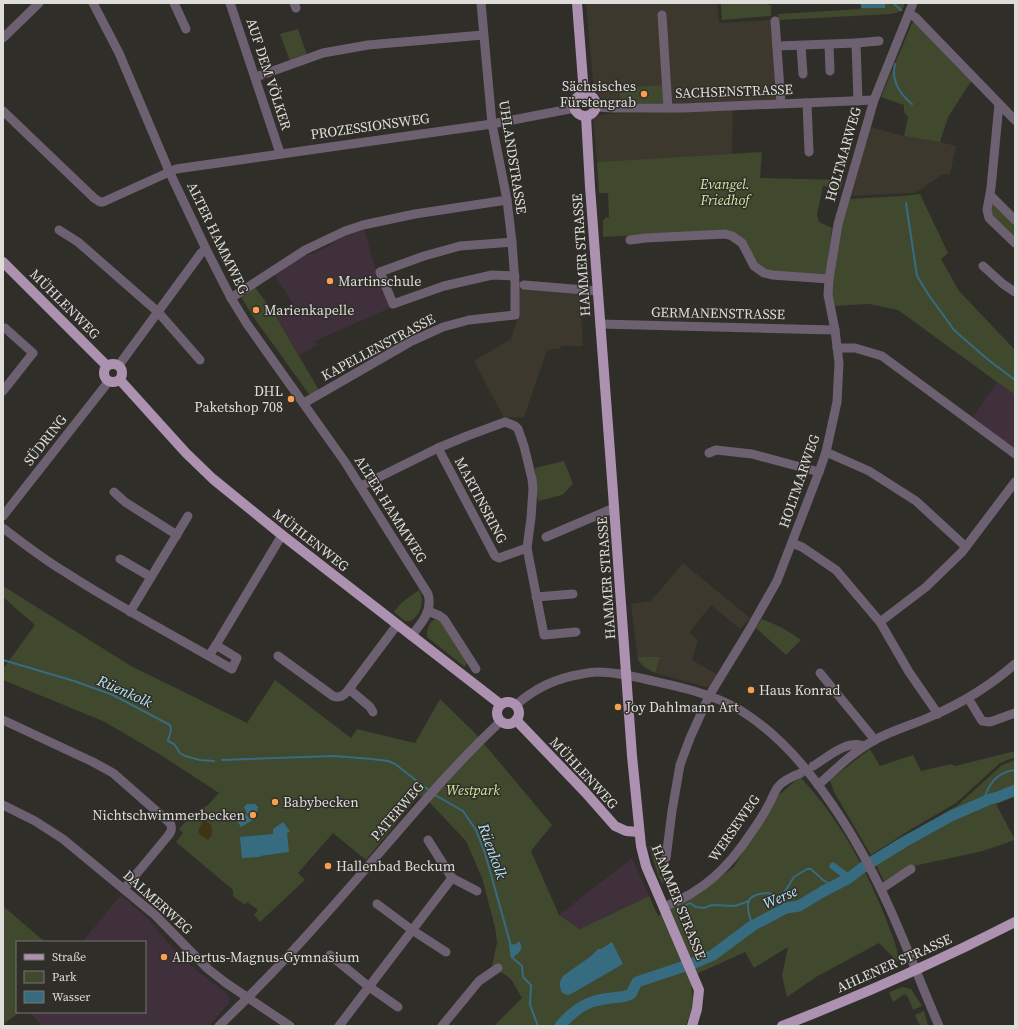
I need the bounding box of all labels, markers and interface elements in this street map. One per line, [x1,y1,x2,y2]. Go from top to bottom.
street label: AUF DEM VÖLKER [242,16,296,132]
place label: Sächsisches Fürstengrab [560,76,636,112]
street label: SACHSENSTRASSE [675,79,793,103]
marker: Sächsisches Fürstengrab [639,89,649,99]
street label: UHLANDSTRASSE [494,99,532,215]
street label: HOLTMARWEG [820,104,866,204]
street label: PROZESSIONSWEG [309,108,431,144]
park label: Evangel. Friedhof [699,174,752,210]
street label: ALTER HAMMWEG [182,179,254,298]
street label: HAMMER STRASSE [567,193,595,317]
street label: MÜHLENWEG [25,264,105,344]
place label: Martinschule [338,271,421,291]
marker: Martinschule [325,276,335,286]
place label: Marienkapelle [264,300,354,320]
street label: GERMANENSTRASSE [651,302,785,324]
marker: Marienkapelle [251,305,261,315]
street label: KAPELLENSTRASSE [317,308,439,386]
place label: DHL Paketshop 708 [194,381,283,417]
marker: DHL Paketshop 708 [286,394,296,404]
street label: SÜDRING [19,410,72,470]
street label: HOLTMARWEG [774,431,824,530]
street label: ALTER HAMMWEG [350,452,432,567]
street label: MARTINSRING [450,453,512,547]
street label: MÜHLENWEG [269,504,354,576]
street label: HAMMER STRASSE [592,516,620,640]
water label: Rüenkolk [93,669,157,713]
place label: Haus Konrad [759,680,840,700]
marker: Haus Konrad [746,685,756,695]
place label: Joy Dahlmann Art [625,697,739,717]
marker: Joy Dahlmann Art [613,702,623,712]
street label: MÜHLENWEG [545,733,623,814]
street label: PATERWEG [366,777,429,845]
park label: Westpark [446,780,500,800]
street label: WERSEWEG [704,790,765,866]
place label: Babybecken [283,792,359,812]
marker: Babybecken [270,797,280,807]
place label: Nichtschwimmerbecken [92,805,246,825]
marker: Nichtschwimmerbecken [248,810,258,820]
water label: Rüenkolk [473,819,513,883]
street label: HAMMER STRASSE [647,841,711,963]
place label: Hallenbad Beckum [336,856,456,876]
marker: Hallenbad Beckum [323,861,333,871]
street label: DALMERWEG [119,865,198,939]
water label: Werse [759,880,801,914]
street label: AHLENER STRASSE [833,929,955,997]
legend [16,941,146,1013]
place label: Albertus-Magnus-Gymnasium [172,947,360,967]
text: Straße [52,949,86,965]
marker: Albertus-Magnus-Gymnasium [159,952,169,962]
text: Park [52,969,77,985]
text: Wasser [52,989,90,1005]

